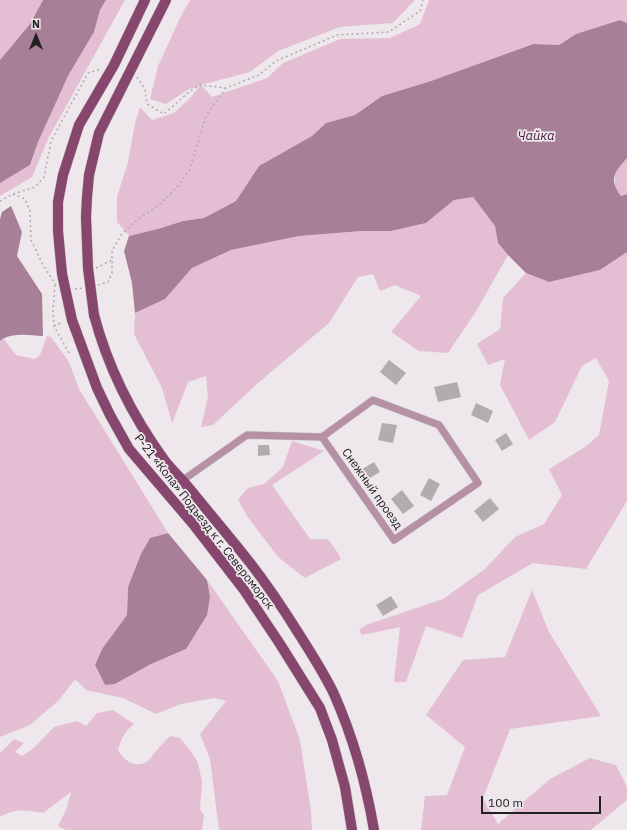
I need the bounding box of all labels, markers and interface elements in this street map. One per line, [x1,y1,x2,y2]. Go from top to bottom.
north arrow [16,16,56,56]
text: N [32,17,40,31]
water label: Чайка [517,128,555,144]
street label: Р-21 «Кола» Подъезд к г. Североморск [131,431,277,613]
street label: Снежный проезд [339,446,405,532]
scale bar [483,788,603,814]
text: 100 m [488,795,523,810]

